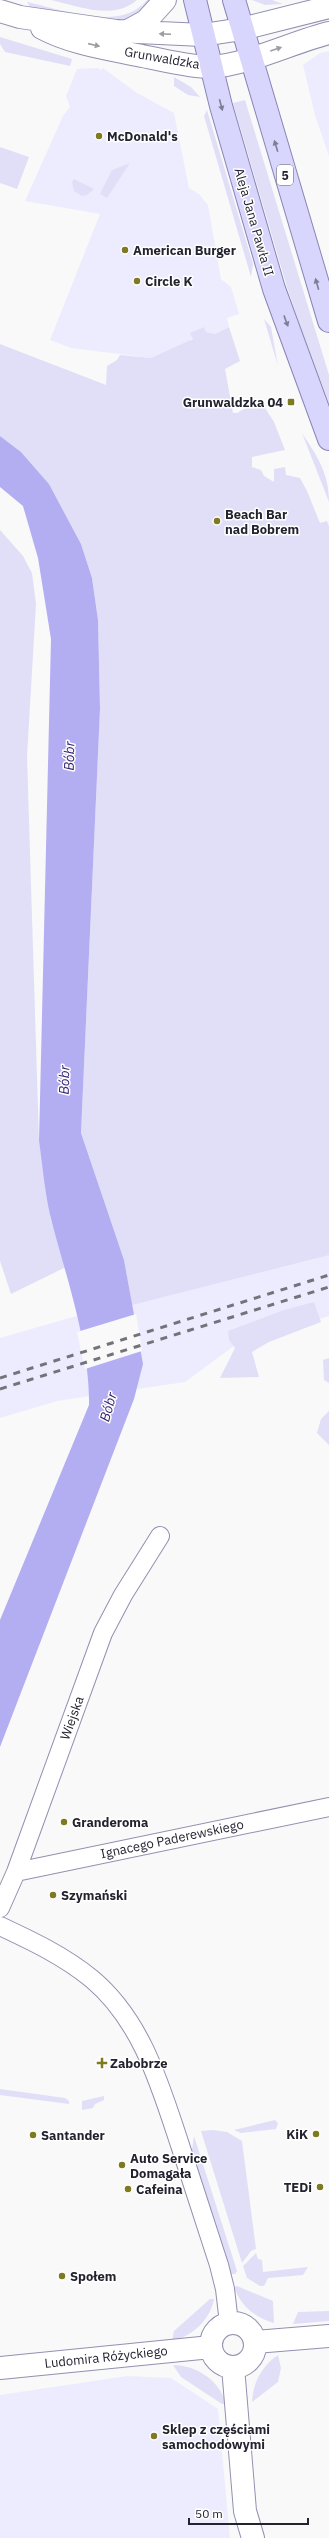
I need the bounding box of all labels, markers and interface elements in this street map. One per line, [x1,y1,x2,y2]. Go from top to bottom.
one-way arrow [159,30,171,37]
one-way arrow [87,43,100,49]
street label: Grunwaldzka [123,43,201,73]
one-way arrow [271,46,283,52]
one-way arrow [218,99,224,111]
place label: McDonald's [107,128,178,145]
marker: McDonald's [94,131,104,141]
one-way arrow [273,139,279,151]
road number: 5 [277,165,293,185]
street label: Aleja Jana Pawła II [230,166,278,278]
place label: American Burger [133,242,236,259]
marker: American Burger [120,245,130,255]
place label: Circle K [145,273,192,290]
marker: Circle K [132,276,142,286]
one-way arrow [314,278,320,290]
one-way arrow [283,315,289,327]
place label: Grunwaldzka 04 [183,394,283,411]
marker: Grunwaldzka 04 [286,397,296,407]
place label: Beach Bar nad Bobrem [225,506,299,538]
marker: Beach Bar nad Bobrem [212,516,222,526]
water label: Bóbr [60,740,78,771]
water label: Bóbr [55,1064,73,1095]
water label: Bóbr [95,1389,121,1424]
street label: Wiejska [56,1694,88,1742]
place label: Granderoma [72,1814,148,1831]
street label: Ignacego Paderewskiego [99,1816,245,1862]
marker: Granderoma [59,1817,69,1827]
place label: Szymański [61,1887,127,1904]
marker: Szymański [48,1890,58,1900]
place label: Zabobrze [110,2055,168,2072]
marker: Zabobrze [97,2058,107,2068]
place label: KiK [286,2126,308,2143]
place label: Santander [41,2127,105,2144]
marker: KiK [311,2129,321,2139]
marker: Santander [28,2130,38,2140]
place label: Auto Service Domagała [130,2150,207,2182]
marker: Auto Service Domagała [117,2160,127,2170]
place label: TEDi [284,2179,312,2196]
place label: Cafeina [136,2181,183,2198]
marker: TEDi [315,2182,325,2192]
marker: Cafeina [123,2184,133,2194]
place label: Społem [70,2268,116,2285]
marker: Społem [57,2271,67,2281]
street label: Ludomira Różyckiego [44,2342,168,2372]
place label: Sklep z częściami samochodowymi [162,2421,270,2453]
marker: Sklep z częściami samochodowymi [149,2431,159,2441]
scale bar [189,2500,308,2526]
text: 50 m [195,2506,223,2521]

